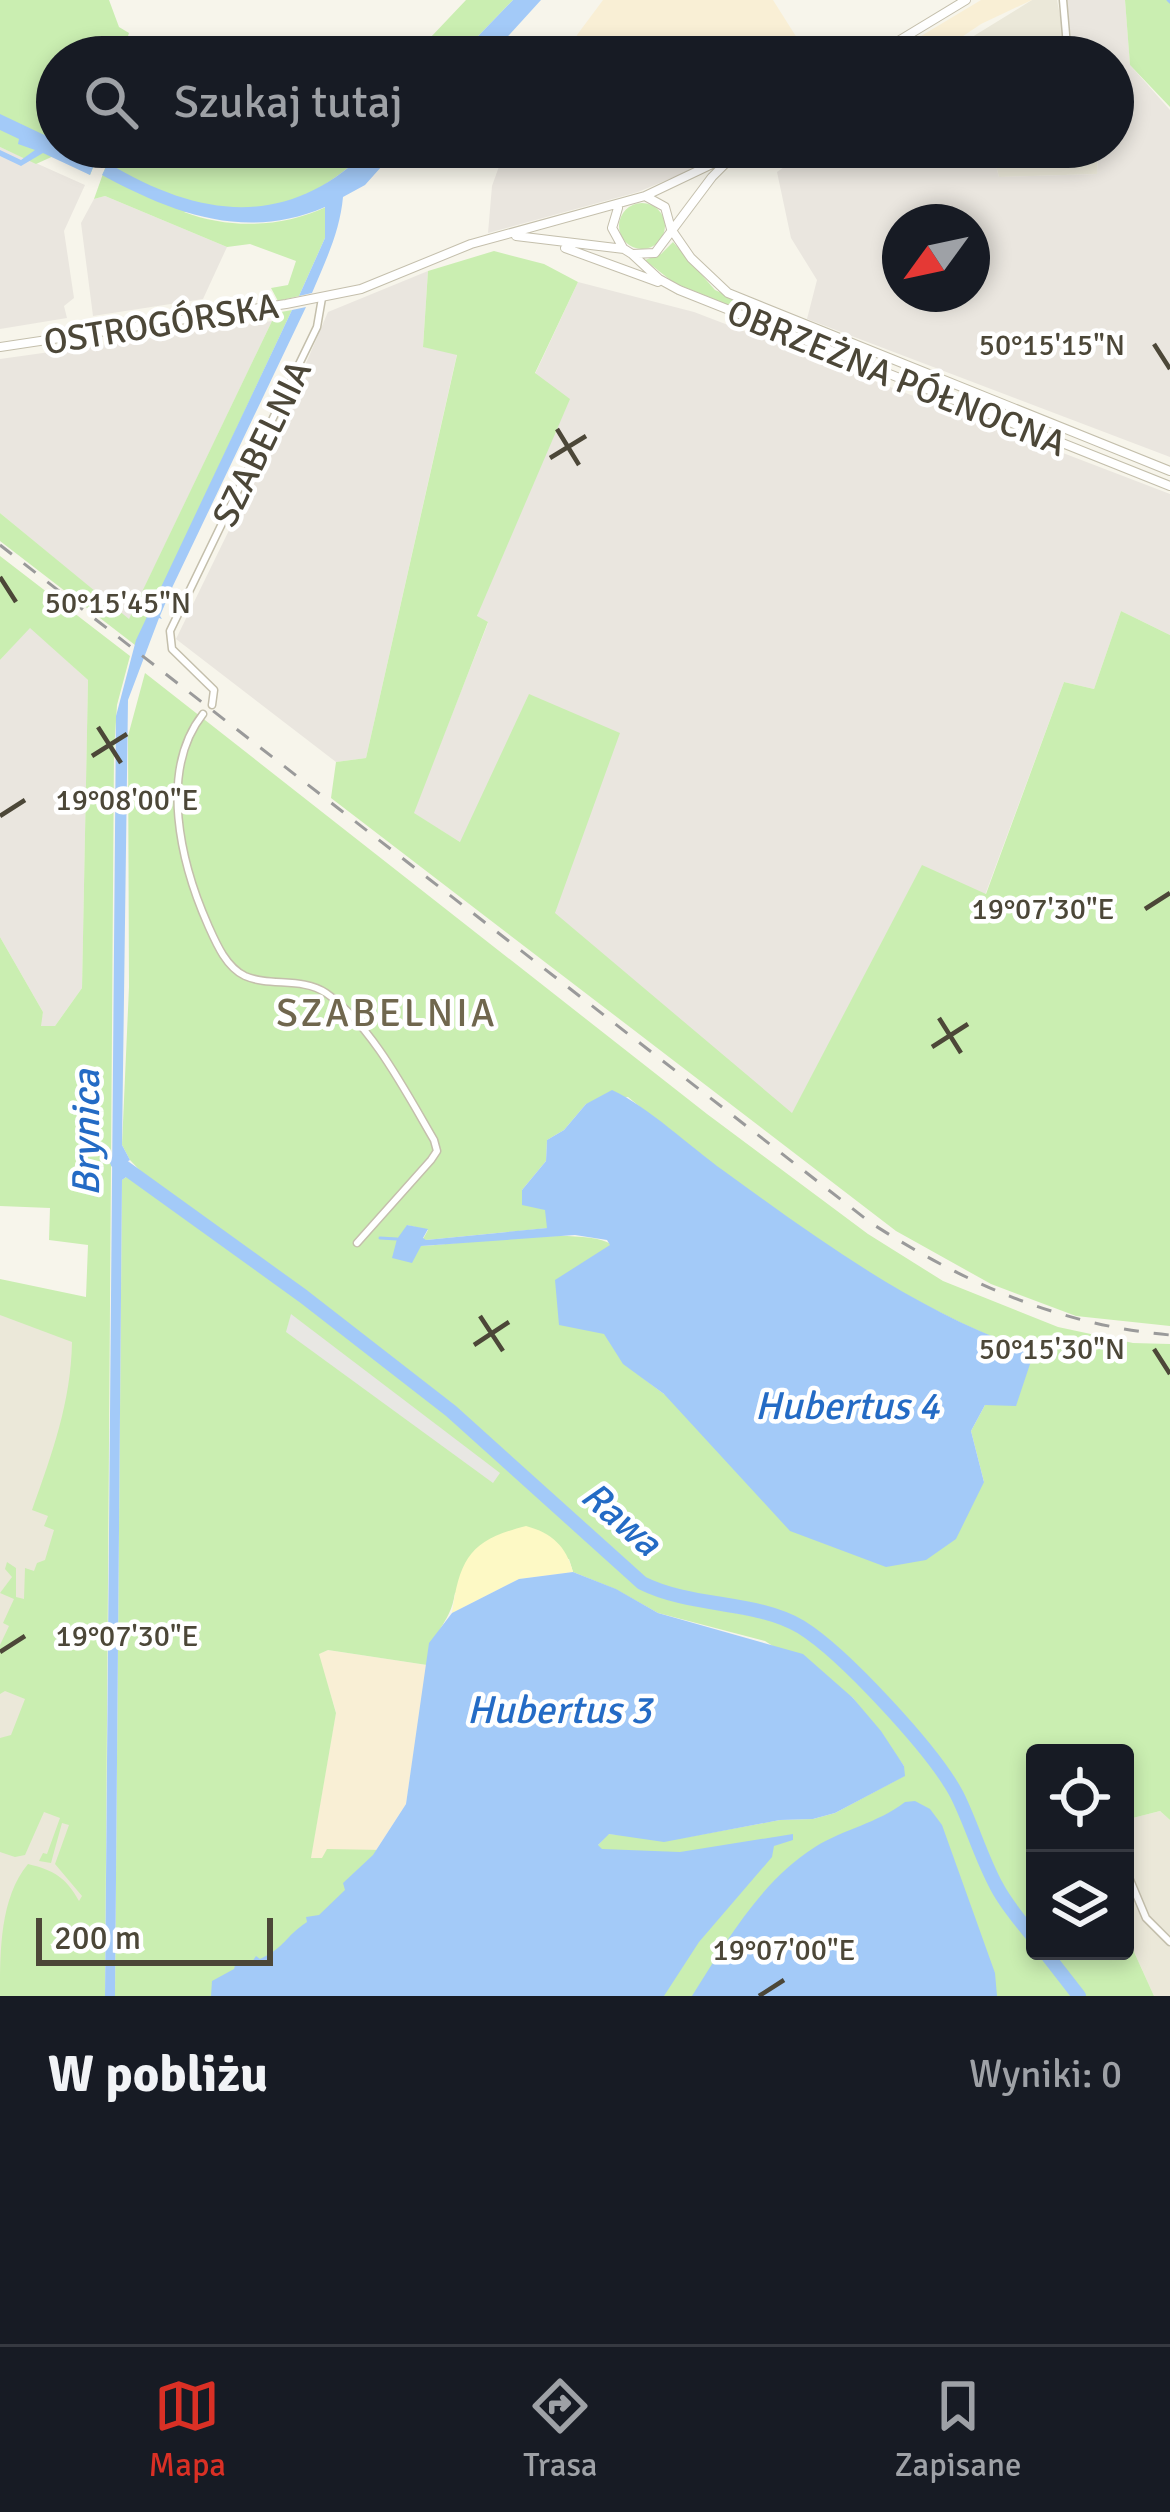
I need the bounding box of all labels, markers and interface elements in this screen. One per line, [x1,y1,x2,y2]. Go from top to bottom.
search box [36,36,1134,168]
icon: search [78,69,144,135]
text: Szukaj tutaj [174,75,403,130]
north arrow [882,204,990,312]
street label: OSTROGÓRSKA [41,284,282,365]
street label: OBRZEŻNA PÓŁNOCNA [720,290,1072,467]
text: 50°15'15"N [979,327,1125,364]
street label: SZABELNIA [203,353,322,534]
text: 50°15'45"N [45,585,191,622]
text: 19°08'00"E [56,782,199,819]
text: 19°07'30"E [972,891,1115,928]
district label: SZABELNIA [276,989,498,1037]
water label: Brynica [62,1068,110,1196]
text: 50°15'30"N [979,1331,1125,1368]
water label: Hubertus 4 [755,1382,940,1430]
water label: Rawa [572,1471,672,1567]
text: 19°07'30"E [56,1618,199,1655]
water label: Hubertus 3 [467,1686,654,1734]
map controls [1026,1744,1134,1960]
button: locate [1026,1744,1134,1852]
button: layers [1026,1852,1134,1960]
scale bar [36,1912,273,1965]
text: 200 m [54,1918,141,1959]
text: 19°07'00"E [713,1932,856,1969]
text: W pobliżu [48,2043,268,2106]
text: Wyniki: 0 [969,2050,1122,2098]
tab: Mapa [149,2373,226,2486]
tab: Trasa [523,2373,598,2486]
tab: Zapisane [895,2373,1021,2486]

